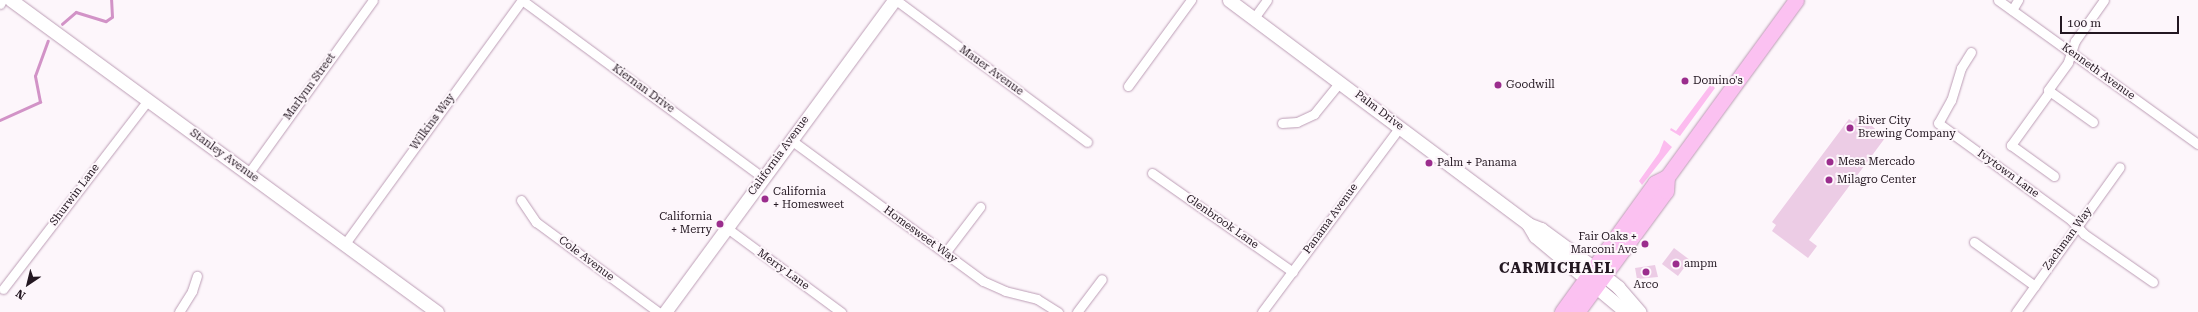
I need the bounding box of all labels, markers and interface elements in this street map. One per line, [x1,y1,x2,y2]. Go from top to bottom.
scale bar [2062,8,2181,34]
text: 100 m [2067,16,2101,30]
street label: Kenneth Avenue [2059,41,2137,103]
street label: Mauer Avenue [956,43,1026,99]
street label: Marlynn Street [281,51,339,123]
street label: Kiernan Drive [609,62,677,116]
place label: Domino's [1693,74,1743,88]
marker: Domino's [1680,76,1690,86]
place label: Goodwill [1506,78,1555,92]
marker: Goodwill [1493,80,1503,90]
street label: Palm Drive [1352,88,1406,134]
street label: Wilkins Way [408,91,458,153]
street label: California Avenue [746,114,812,198]
place label: River City Brewing Company [1858,115,1956,141]
marker: River City Brewing Company [1845,123,1855,133]
street label: Stanley Avenue [187,127,261,185]
street label: Ivytown Lane [1975,147,2041,201]
place label: Mesa Mercado [1838,155,1915,169]
place label: Palm + Panama [1437,156,1517,170]
marker: Mesa Mercado [1825,157,1835,167]
marker: Palm + Panama [1424,158,1434,168]
street label: Shurwin Lane [47,161,103,229]
place label: Milagro Center [1837,173,1916,187]
marker: Milagro Center [1824,175,1834,185]
street label: Panama Avenue [1301,181,1361,257]
place label: California + Homesweet [773,186,844,212]
street label: Glenbrook Lane [1183,192,1261,252]
marker: California + Homesweet [760,194,770,204]
street label: Homesweet Way [881,204,959,266]
street label: Zachman Way [2041,205,2095,273]
place label: California + Merry [659,211,712,237]
marker: California + Merry [715,219,725,229]
place label: Fair Oaks + Marconi Ave [1570,231,1637,257]
street label: Cole Avenue [556,234,616,284]
marker: Fair Oaks + Marconi Ave [1640,239,1650,249]
street label: Merry Lane [754,247,812,293]
place label: ampm [1684,257,1717,271]
marker: ampm [1671,259,1681,269]
district label: CARMICHAEL [1499,260,1615,278]
north arrow [8,264,48,304]
marker: Arco [1641,267,1651,277]
place label: Arco [1633,278,1659,292]
text: N [14,286,28,302]

